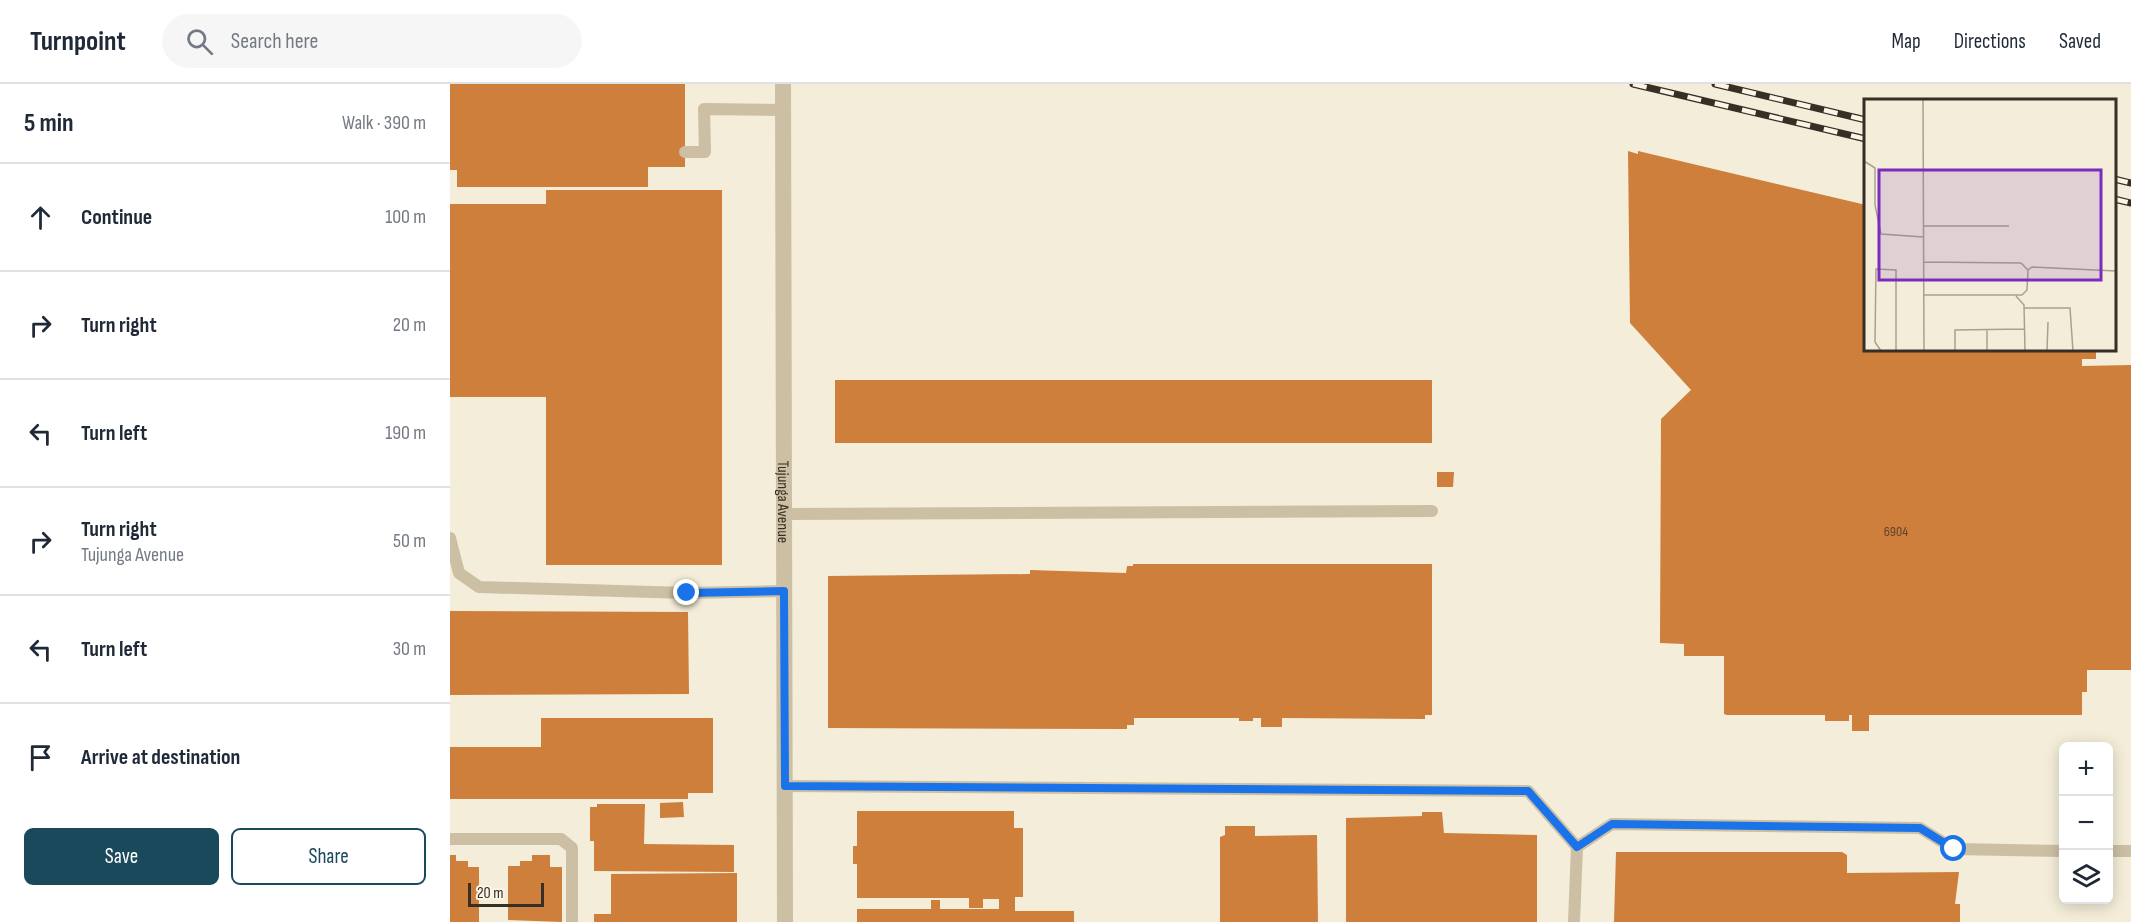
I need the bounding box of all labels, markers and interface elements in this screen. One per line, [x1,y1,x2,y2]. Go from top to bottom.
search box [162,14,582,68]
text: Turnpoint [30,25,126,58]
icon: search [183,25,216,58]
text: Search here [231,28,318,55]
text: Map [1891,29,1921,54]
text: Directions [1954,29,2026,54]
text: Saved [2059,29,2101,54]
inset map [1864,99,2116,351]
text: 5 min [24,108,74,139]
text: Walk · 390 m [342,111,426,135]
icon: ahead [24,201,57,234]
text: Continue [81,204,152,231]
text: 100 m [385,205,426,229]
icon: right [24,309,57,342]
text: Turn right [81,312,157,339]
text: 20 m [393,313,426,337]
icon: left [24,417,57,450]
text: Turn left [81,420,147,447]
text: 190 m [385,421,426,445]
street label: Tujunga Avenue [773,461,792,543]
text: Turn right [81,516,157,543]
house number: 6904 [1884,523,1908,540]
icon: right [24,525,57,558]
text: 50 m [393,529,426,553]
text: Tujunga Avenue [81,543,184,567]
route end [673,579,699,605]
icon: left [24,633,57,666]
text: Turn left [81,636,147,663]
text: 30 m [393,637,426,661]
icon: arrive [24,741,57,774]
map controls [2059,742,2113,904]
button: + [2059,742,2113,796]
text: Arrive at destination [81,744,240,771]
button: − [2059,796,2113,850]
button: Save [24,828,219,885]
button: Share [231,828,426,885]
route start [1940,835,1966,861]
button: layers [2059,850,2113,904]
scale bar [468,880,544,908]
text: 20 m [477,884,504,903]

